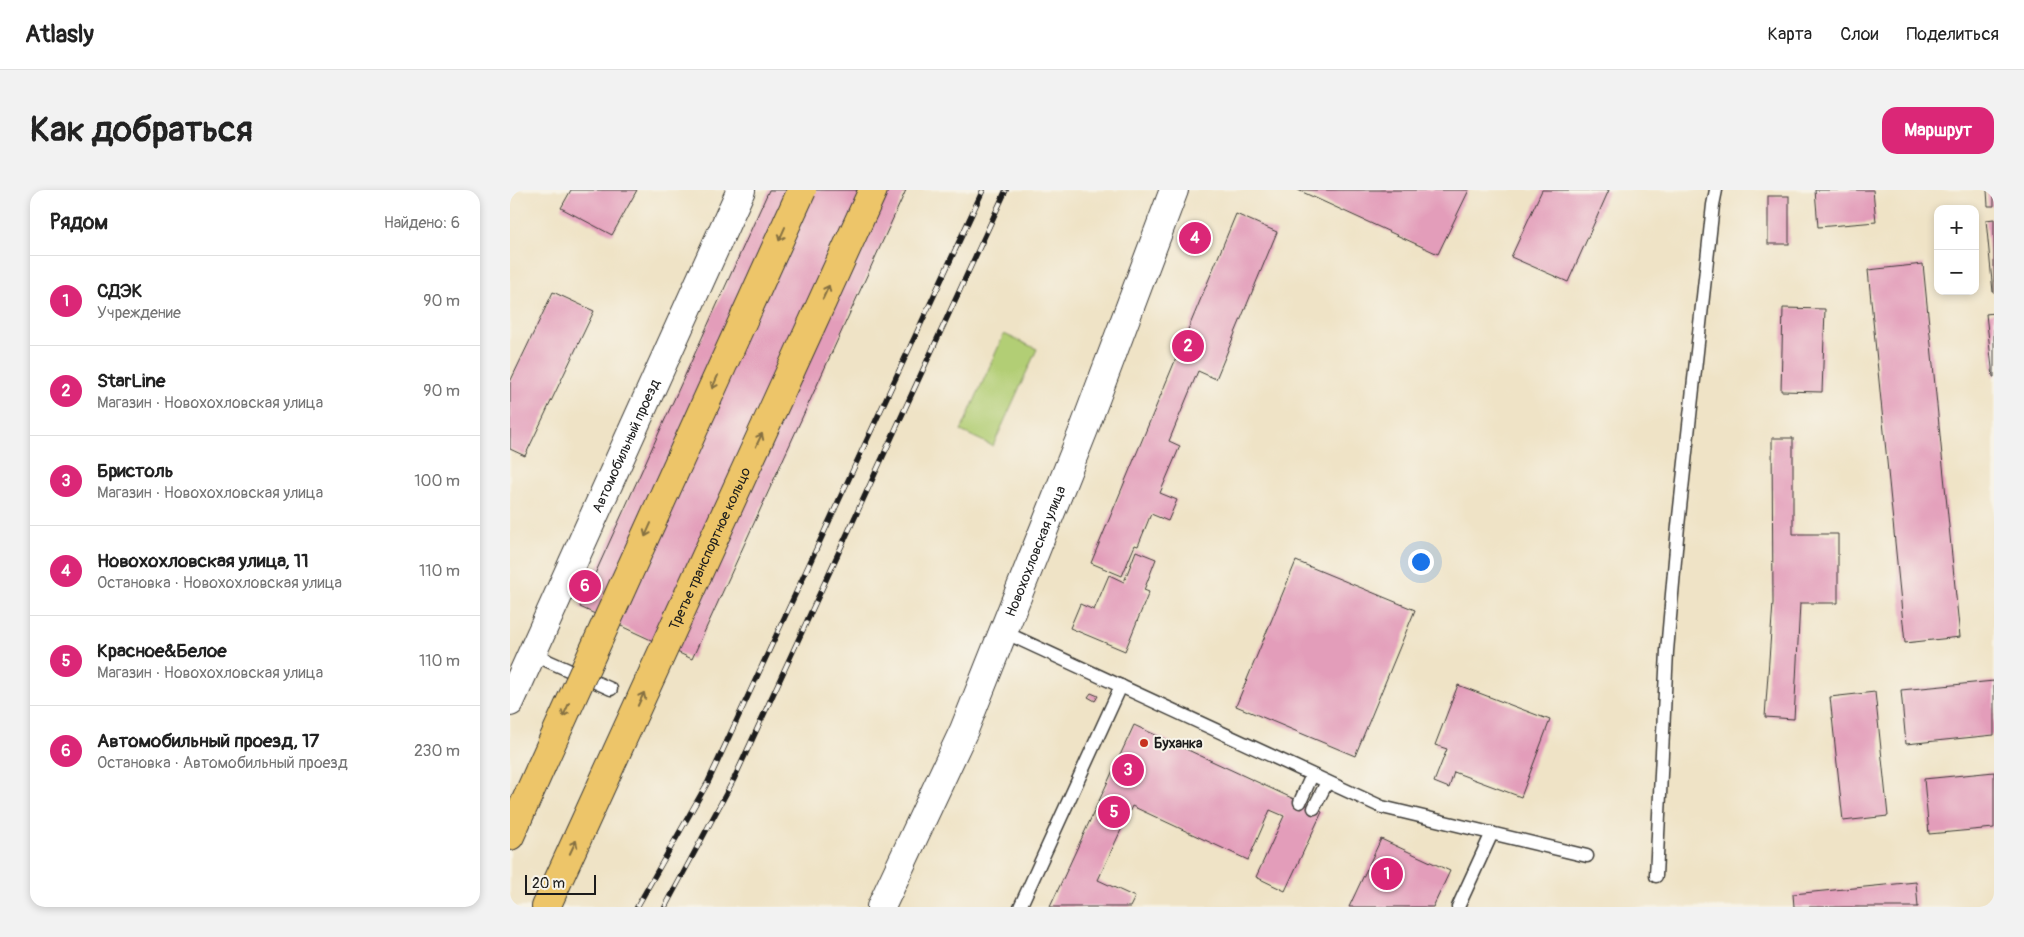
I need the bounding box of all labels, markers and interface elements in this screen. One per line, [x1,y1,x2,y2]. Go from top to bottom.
text: Atlasly [25,20,94,49]
text: Карта [1768,23,1812,46]
text: Слои [1840,23,1878,46]
text: Поделиться [1906,23,1999,46]
button: Маршрут [1882,107,1994,154]
text: Как добраться [30,108,253,152]
map controls [1934,205,1979,295]
button: + [1934,205,1979,250]
text: Рядом [50,209,108,236]
text: Найдено: 6 [384,213,460,233]
pin: 4 [1179,219,1211,257]
one-way arrow [777,226,786,241]
button: − [1934,250,1979,295]
text: СДЭК [97,279,142,303]
one-way arrow [822,285,832,300]
text: 1 [63,291,69,311]
text: 90 m [423,291,460,311]
text: Учреждение [97,303,181,323]
pin: 2 [1172,327,1204,365]
text: StarLine [97,369,165,393]
one-way arrow [710,374,719,389]
street label: Автомобильный проезд [589,376,664,515]
text: 2 [62,381,70,401]
text: 90 m [423,381,460,401]
text: Магазин · Новохохловская улица [97,393,323,413]
one-way arrow [755,433,764,448]
text: Бристоль [97,459,174,483]
street label: Третье транспортное кольцо [666,464,755,633]
text: 3 [62,471,70,491]
text: 100 m [414,471,460,491]
text: Магазин · Новохохловская улица [97,483,323,503]
street label: Новохохловская улица [1002,483,1069,619]
one-way arrow [642,522,652,537]
text: Новохохловская улица, 11 [97,549,309,573]
your location [1408,549,1434,575]
text: 4 [61,561,71,581]
text: 110 m [419,561,460,581]
pin: 6 [569,567,601,605]
text: Остановка · Новохохловская улица [97,573,342,593]
text: Красное&Белое [97,639,227,663]
text: 5 [62,651,70,671]
text: 110 m [419,651,460,671]
text: Магазин · Новохохловская улица [97,663,323,683]
one-way arrow [636,692,646,707]
one-way arrow [561,702,571,717]
text: Автомобильный проезд, 17 [97,729,319,753]
place label: Буханка [1154,735,1203,752]
marker: Буханка [1138,737,1150,749]
text: 6 [61,741,71,761]
text: 230 m [414,741,460,761]
pin: 3 [1112,751,1144,789]
text: Остановка · Автомобильный проезд [97,753,348,773]
pin: 5 [1098,793,1130,831]
one-way arrow [569,840,578,855]
pin: 1 [1371,855,1403,893]
scale bar [525,872,596,895]
text: 20 m [532,875,565,892]

